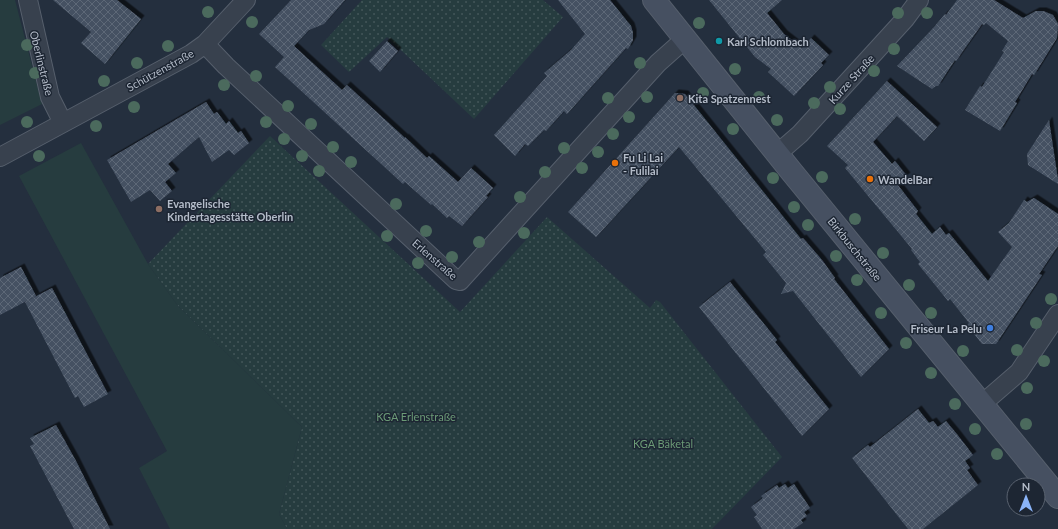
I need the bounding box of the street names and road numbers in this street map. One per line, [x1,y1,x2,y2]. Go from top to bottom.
street label: Oberlinstraße [28,29,56,97]
street label: Schützenstraße [124,46,196,94]
street label: Kurze Straße [825,52,877,106]
street label: Birkbuschstraße [825,215,885,284]
street label: Erlenstraße [410,236,460,282]

